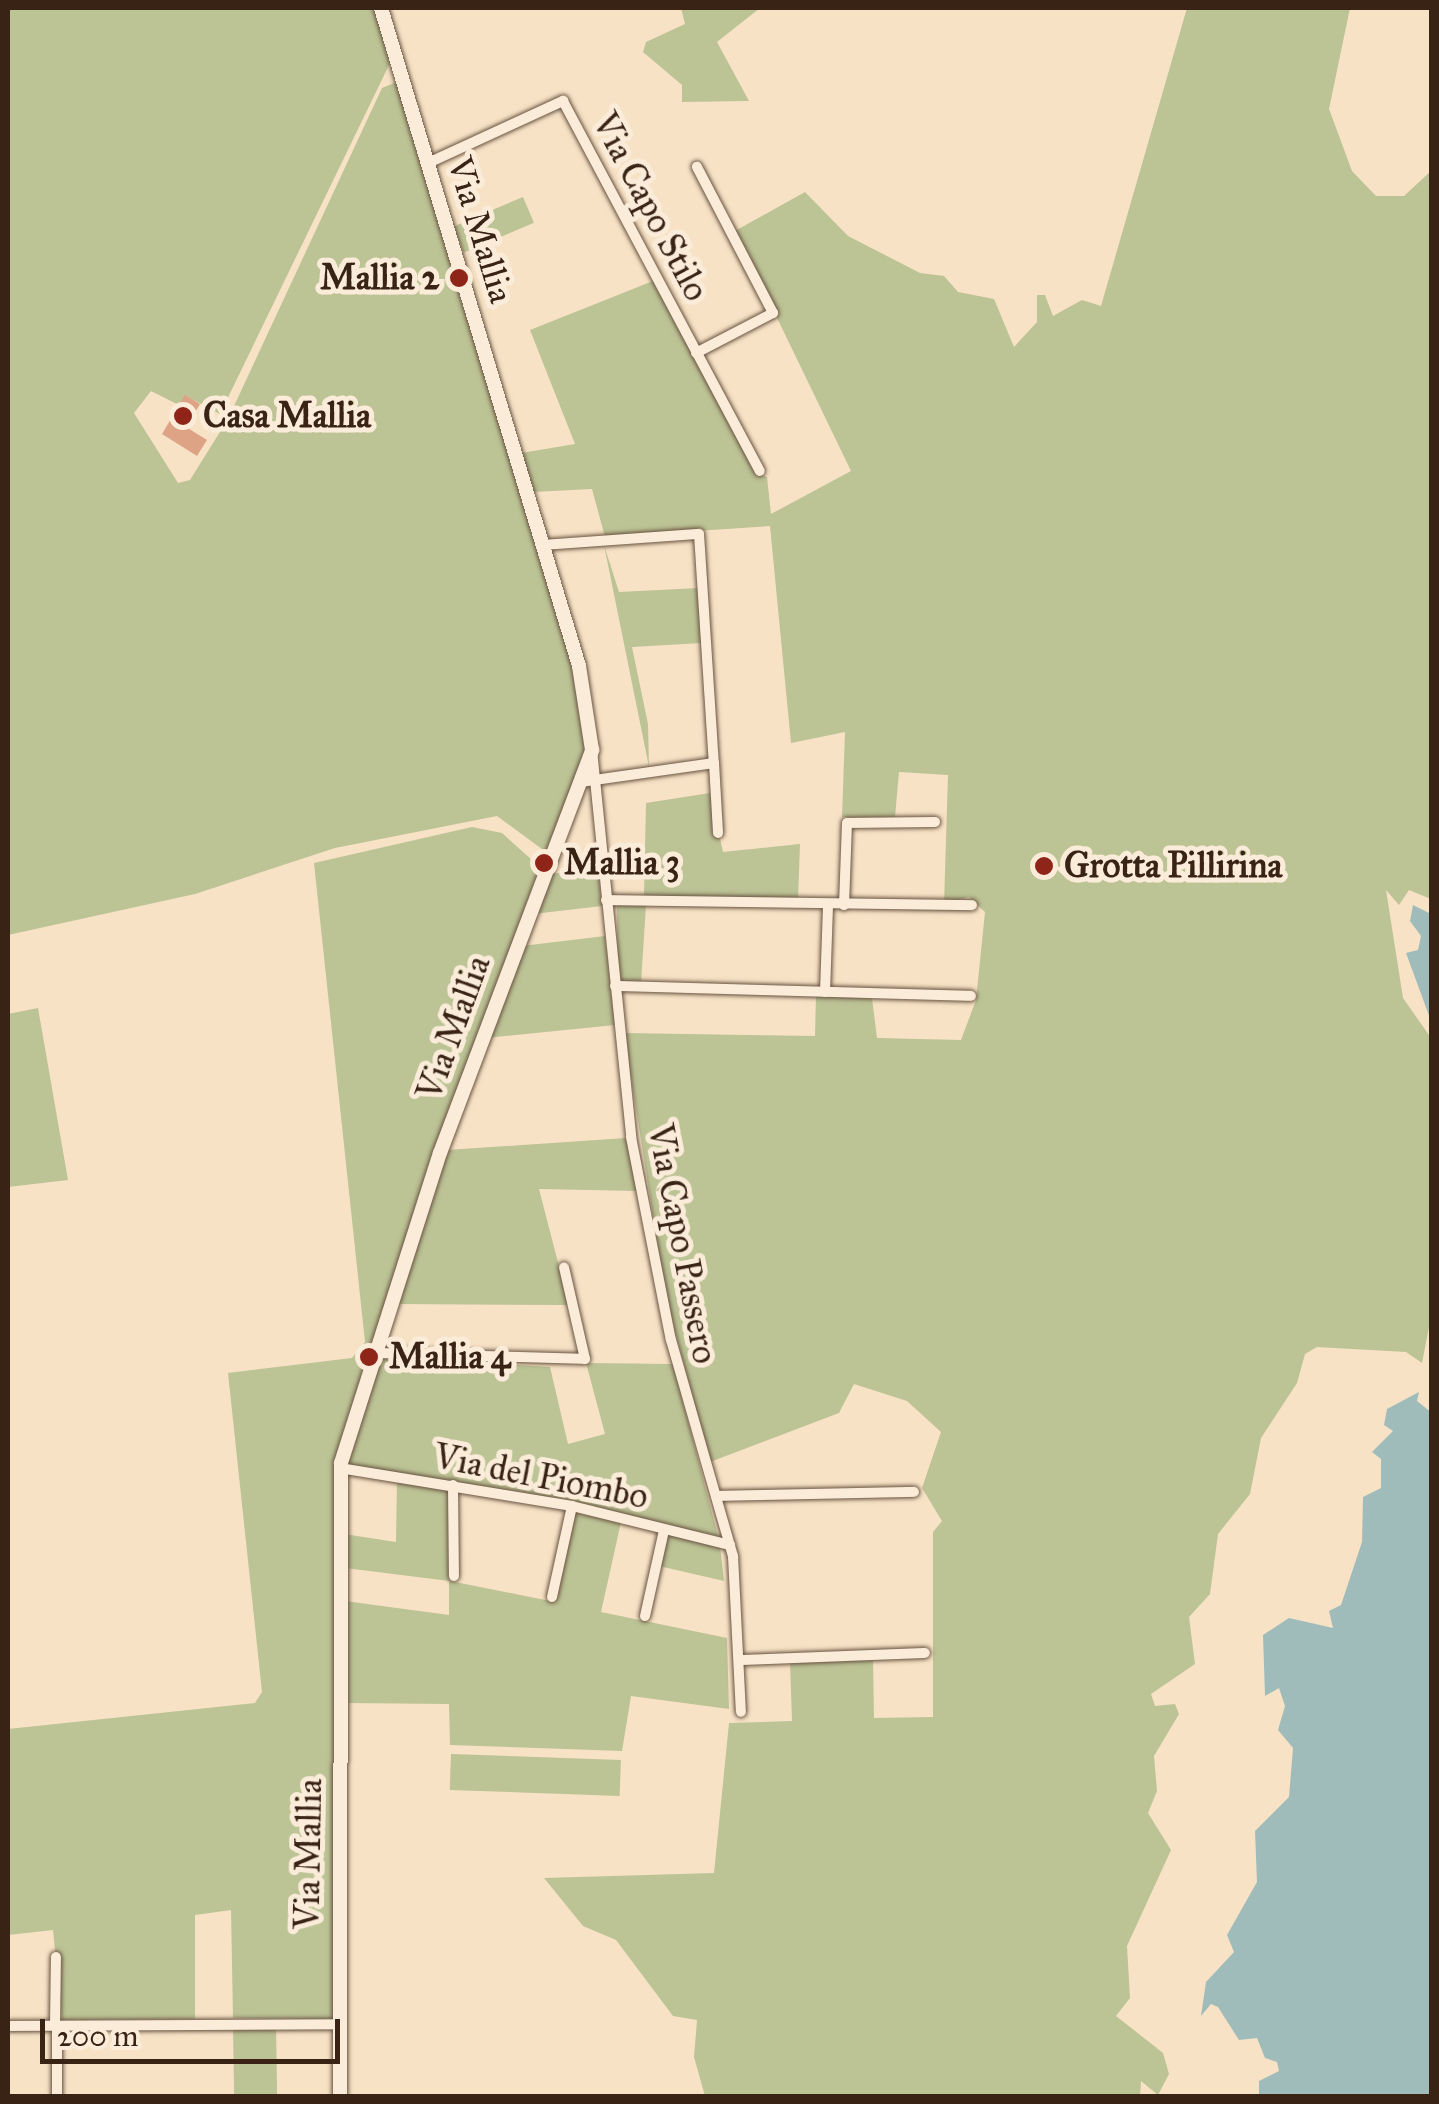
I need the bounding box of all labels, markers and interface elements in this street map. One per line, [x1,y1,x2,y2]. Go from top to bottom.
street label: Via Capo Stilo [583,106,717,308]
street label: Via Mallia [438,152,522,308]
place label: Mallia 2 [320,257,439,299]
marker: Mallia 2 [448,267,470,289]
place label: Casa Mallia [203,395,371,437]
marker: Casa Mallia [172,405,194,427]
place label: Mallia 3 [564,842,680,884]
place label: Grotta Pillirina [1064,845,1282,887]
marker: Mallia 3 [533,852,555,874]
marker: Grotta Pillirina [1033,855,1055,877]
street label: Via Mallia [409,950,499,1106]
street label: Via Capo Passero [638,1121,726,1367]
place label: Mallia 4 [389,1336,510,1378]
marker: Mallia 4 [358,1346,380,1368]
street label: Via del Piombo [431,1436,651,1518]
street label: Via Mallia [287,1778,331,1930]
scale bar [45,1999,345,2061]
text: 200 m [57,2018,138,2054]

